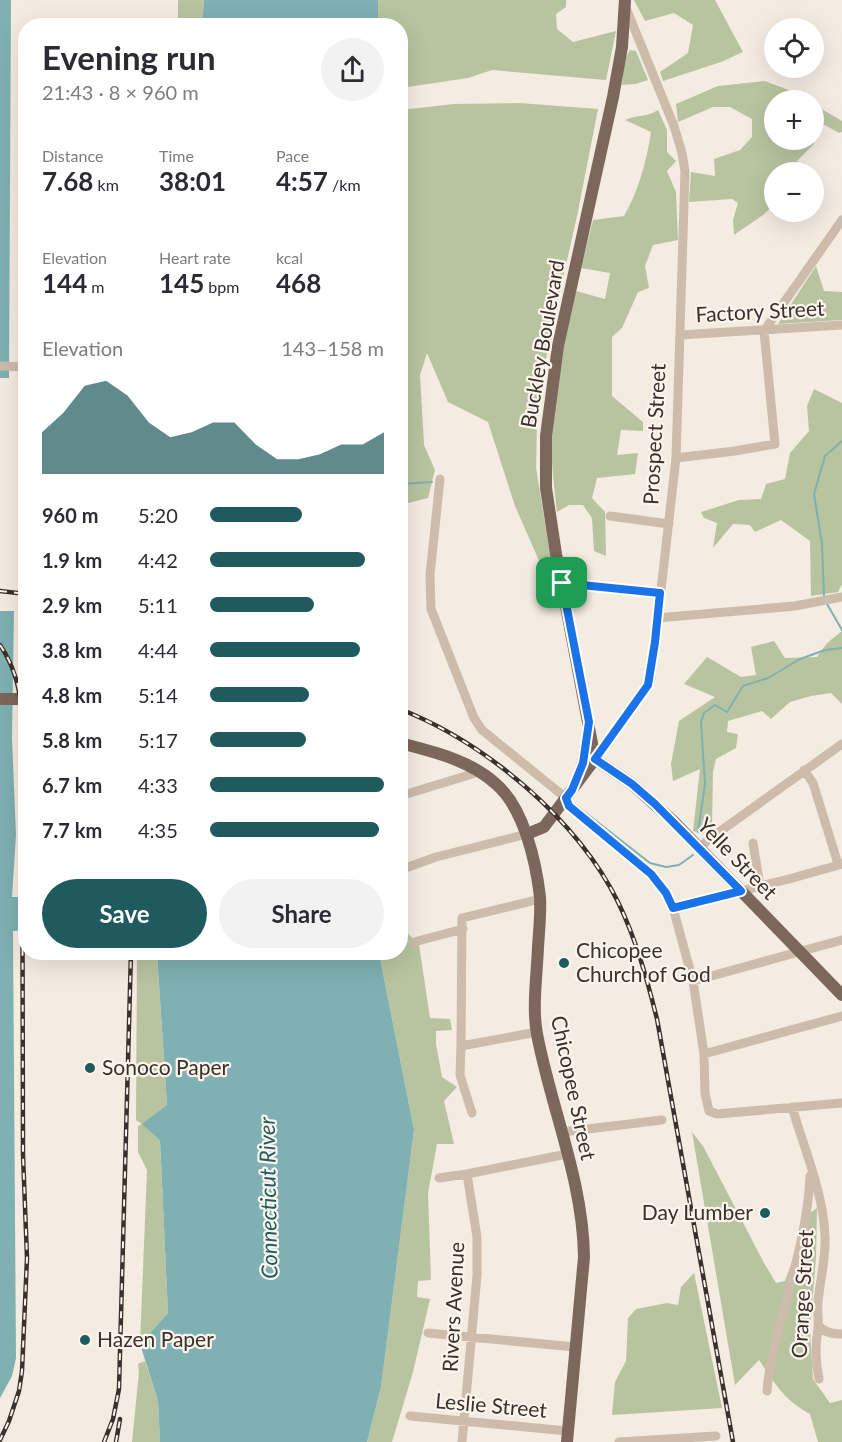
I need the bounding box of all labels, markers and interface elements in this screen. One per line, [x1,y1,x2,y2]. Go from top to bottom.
map controls [764,18,824,222]
button: locate [764,18,824,78]
text: Evening run [42,37,216,77]
button: share [321,38,384,101]
text: 21:43 · 8 × 960 m [42,80,199,104]
button: + [764,90,824,150]
text: Distance [42,146,103,165]
text: Time [159,146,194,165]
text: Pace [276,146,309,165]
button: − [764,162,824,222]
text: 7.68 [42,165,93,197]
text: 38:01 [159,165,226,197]
text: 4:57 [276,165,328,197]
text: km [93,175,119,194]
text: /km [328,175,361,194]
text: Elevation [42,248,107,267]
text: Heart rate [159,248,231,267]
text: kcal [276,248,303,267]
street label: Buckley Boulevard [514,258,569,430]
text: 144 [42,267,87,299]
text: 145 [159,267,204,299]
text: 468 [276,267,321,299]
text: m [87,277,105,296]
text: bpm [204,277,239,296]
street label: Factory Street [695,295,825,326]
text: Elevation [42,336,123,360]
text: 143–158 m [281,336,384,360]
street label: Prospect Street [637,362,670,505]
text: 960 m [42,503,98,527]
text: 5:20 [138,503,178,527]
text: 1.9 km [42,548,102,572]
text: 4:42 [138,548,178,572]
pin [536,557,587,608]
icon: arrive [545,566,578,599]
text: 2.9 km [42,593,102,617]
text: 5:11 [138,593,178,617]
text: 3.8 km [42,638,102,662]
text: 4:44 [138,638,178,662]
text: 4.8 km [42,683,102,707]
text: 5:14 [138,683,178,707]
text: 5.8 km [42,728,102,752]
text: 5:17 [138,728,178,752]
text: 6.7 km [42,773,102,797]
text: 4:33 [138,773,178,797]
street label: Yelle Street [693,812,783,904]
text: 7.7 km [42,818,102,842]
text: 4:35 [138,818,178,842]
button: Save [42,879,207,948]
button: Share [219,879,384,948]
place label: Chicopee Church of God [576,937,711,986]
marker: Chicopee Church of God [557,956,571,970]
street label: Chicopee Street [547,1013,602,1163]
place label: Sonoco Paper [102,1054,230,1079]
marker: Sonoco Paper [83,1061,97,1075]
water label: Connecticut River [253,1116,282,1279]
place label: Day Lumber [642,1199,753,1224]
marker: Day Lumber [758,1206,772,1220]
street label: Orange Street [786,1229,817,1359]
street label: Rivers Avenue [437,1241,468,1373]
place label: Hazen Paper [97,1326,214,1351]
marker: Hazen Paper [78,1333,92,1347]
street label: Leslie Street [434,1387,548,1422]

